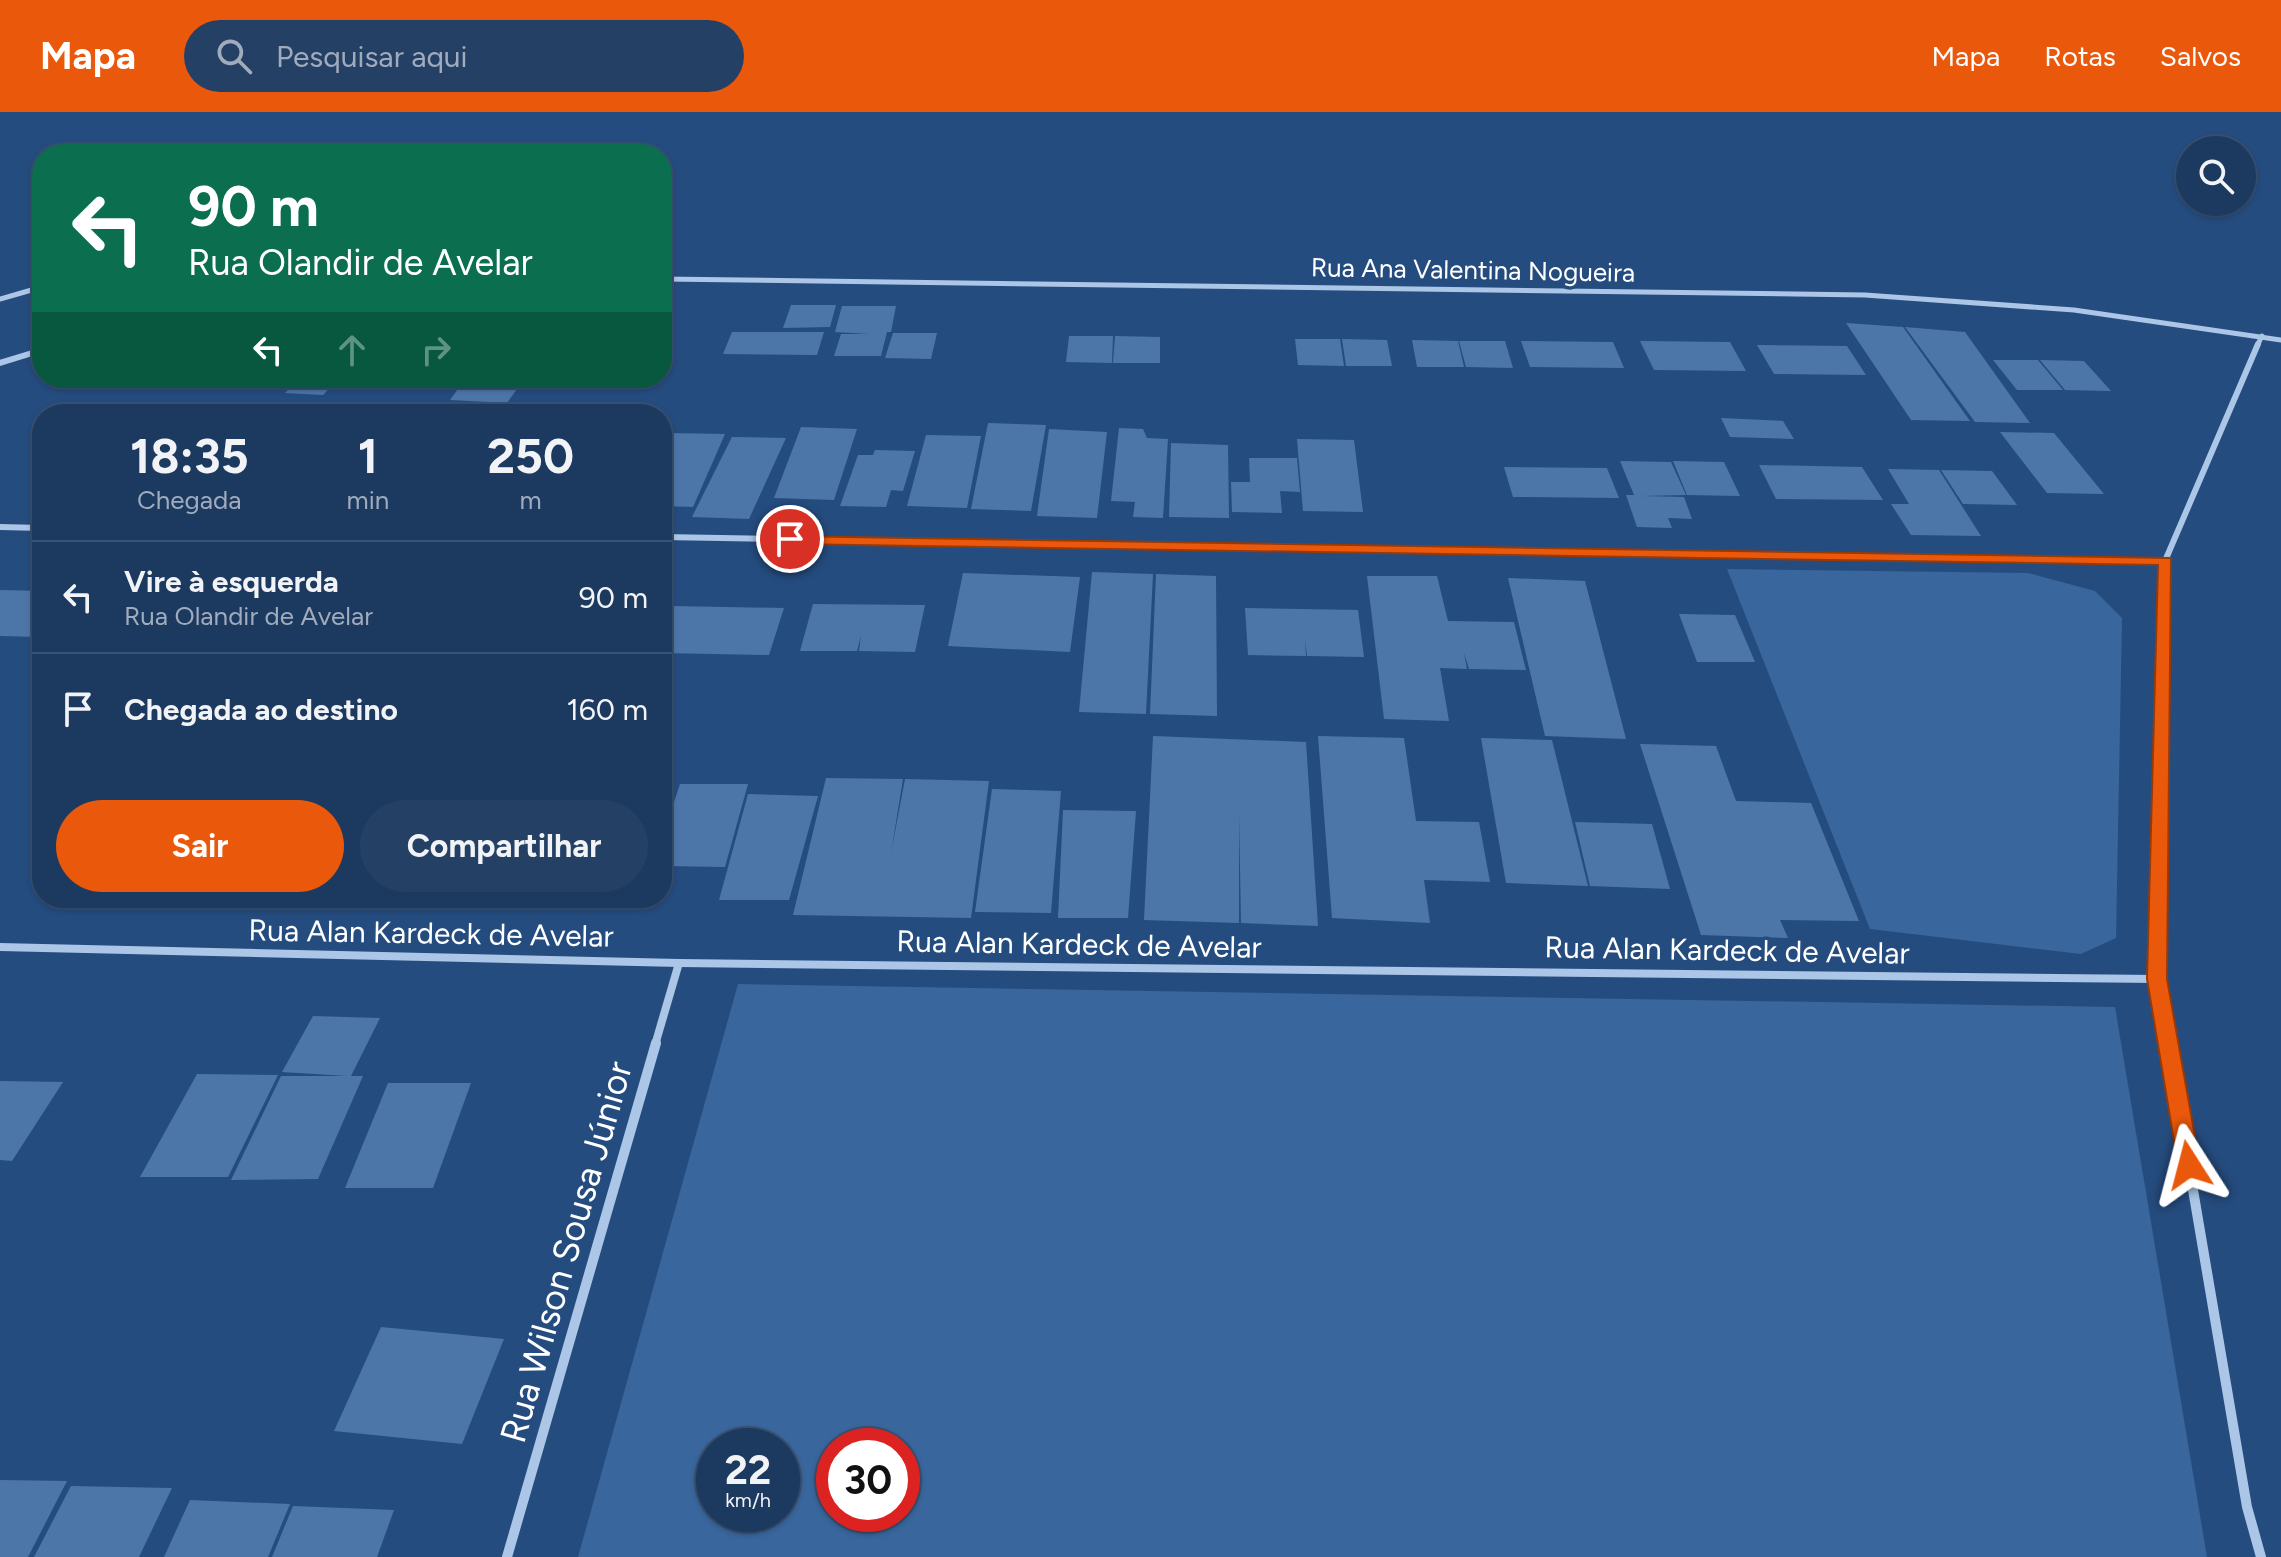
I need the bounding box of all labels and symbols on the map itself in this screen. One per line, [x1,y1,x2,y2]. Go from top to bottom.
street label: Rua Ana Valentina Nogueira [1311,251,1635,289]
pin [756,505,824,573]
street label: Rua Alan Kardeck de Avelar [248,911,614,955]
street label: Rua Alan Kardeck de Avelar [896,922,1262,966]
street label: Rua Alan Kardeck de Avelar [1544,928,1910,972]
street label: Rua Wilson Sousa Júnior [491,1056,641,1448]
position arrow [2147,1123,2231,1207]
speed limit sign: 30 [816,1428,920,1532]

